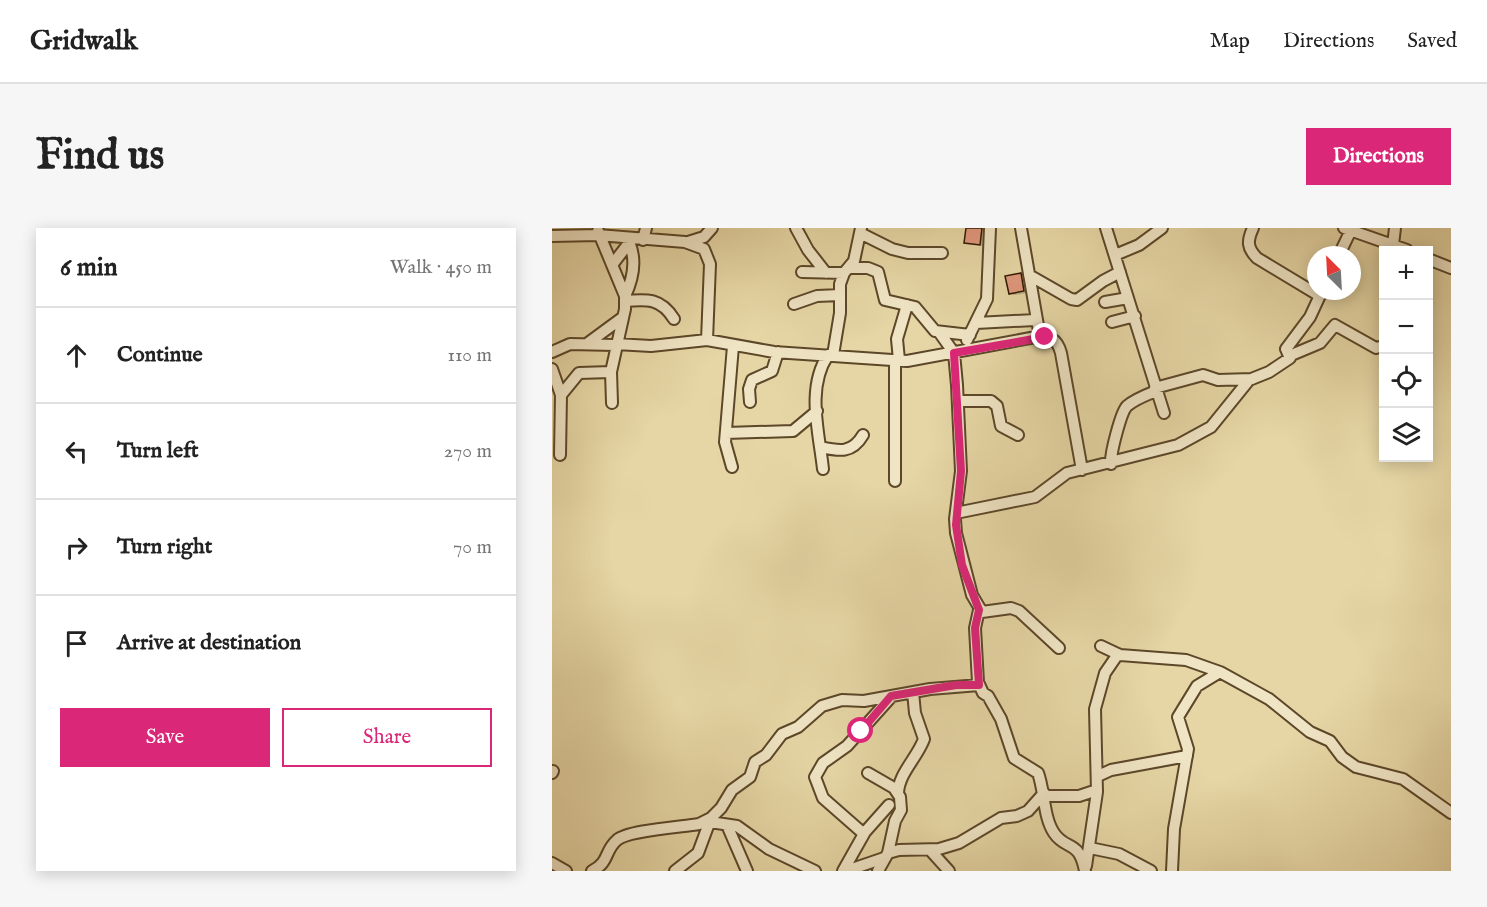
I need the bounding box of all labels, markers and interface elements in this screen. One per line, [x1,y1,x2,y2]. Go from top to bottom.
text: Gridwalk [30,24,138,59]
text: Map [1210,28,1250,55]
text: Directions [1283,28,1374,55]
text: Saved [1407,28,1457,55]
button: Directions [1306,128,1451,185]
text: Find us [36,130,164,183]
north arrow [1307,246,1361,300]
map controls [1379,246,1433,462]
button: + [1379,246,1433,300]
text: 6 min [60,251,118,284]
text: Walk · 450 m [390,255,492,280]
button: − [1379,300,1433,354]
route end [1031,323,1057,349]
icon: ahead [60,339,93,372]
text: Continue [117,341,203,369]
text: 110 m [448,343,492,368]
button: locate [1379,354,1433,408]
button: layers [1379,408,1433,462]
icon: left [60,435,93,468]
text: Turn left [117,437,199,465]
text: 270 m [444,439,492,464]
icon: right [60,531,93,564]
text: Turn right [117,533,212,561]
text: 70 m [453,535,492,560]
icon: arrive [60,627,93,660]
text: Arrive at destination [117,629,301,657]
button: Save [60,708,270,767]
button: Share [282,708,492,767]
route start [847,717,873,743]

